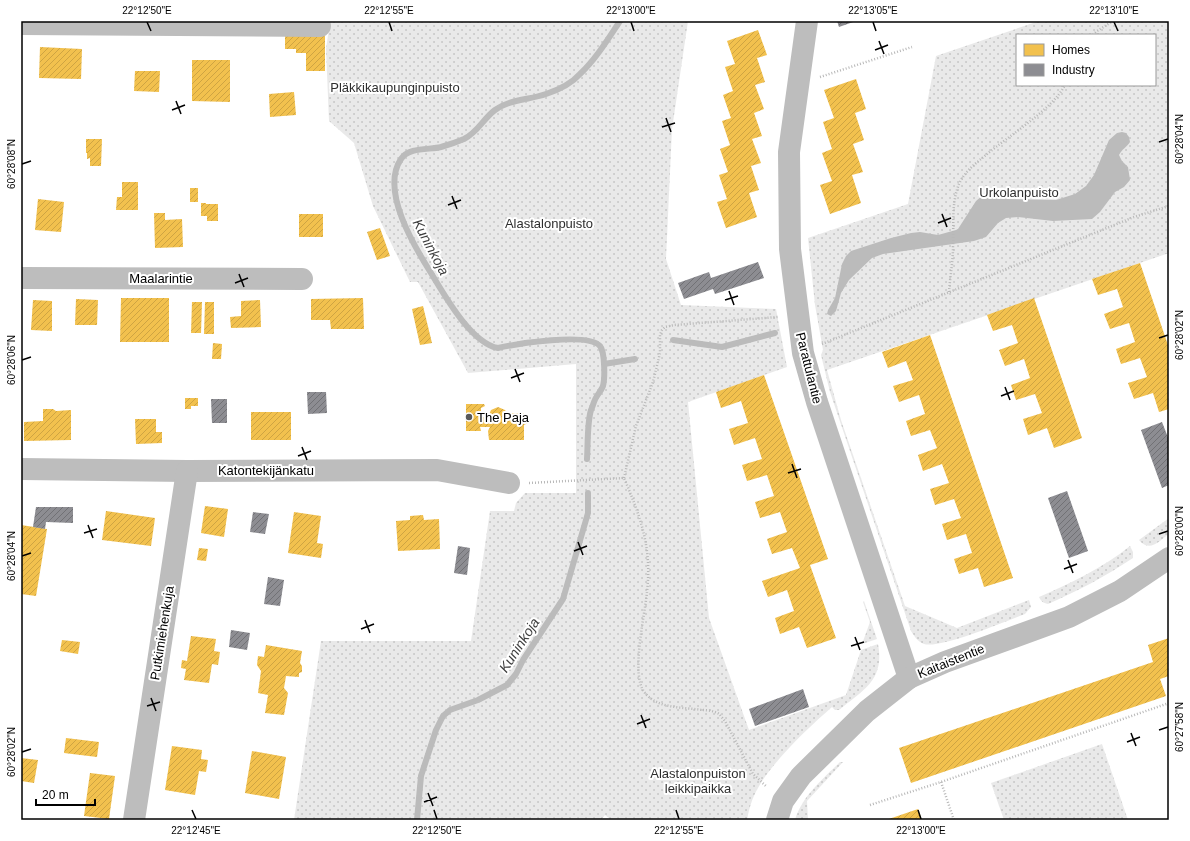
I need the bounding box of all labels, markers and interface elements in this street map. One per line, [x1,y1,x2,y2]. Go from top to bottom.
text: 22°12'50"E [122,5,172,16]
text: 22°12'55"E [364,5,414,16]
text: 22°13'00"E [606,5,656,16]
text: 22°13'05"E [848,5,898,16]
text: 22°13'10"E [1089,5,1139,16]
legend [1016,34,1156,86]
text: Homes [1052,43,1090,57]
text: Industry [1052,63,1095,77]
park label: Pläkkikaupunginpuisto [330,80,460,95]
text: 60°28'04"N [1174,114,1185,164]
text: 60°28'08"N [6,139,17,189]
park label: Urkolanpuisto [979,185,1059,200]
water label: Kuninkoja [410,216,453,278]
park label: Alastalonpuisto [505,216,593,231]
street label: Maalarintie [129,271,193,286]
text: 60°28'02"N [1174,310,1185,360]
street label: Parattulantie [793,331,825,405]
text: 60°28'06"N [6,335,17,385]
place label: The Paja [477,410,530,425]
marker: The Paja [464,412,474,422]
street label: Katontekijänkatu [218,463,314,478]
text: 60°28'00"N [1174,506,1185,556]
text: 60°28'04"N [6,531,17,581]
street label: Putkimiehenkuja [147,584,177,681]
water label: Kuninkoja [496,615,543,675]
street label: Kaitaistentie [915,641,987,681]
text: 60°27'58"N [1174,702,1185,752]
text: 60°28'02"N [6,727,17,777]
park label: Alastalonpuiston leikkipaikka [650,766,746,796]
scale bar [36,781,95,807]
text: 20 m [42,788,69,802]
text: 22°12'45"E [171,825,221,836]
text: 22°12'50"E [412,825,462,836]
text: 22°12'55"E [654,825,704,836]
text: 22°13'00"E [896,825,946,836]

